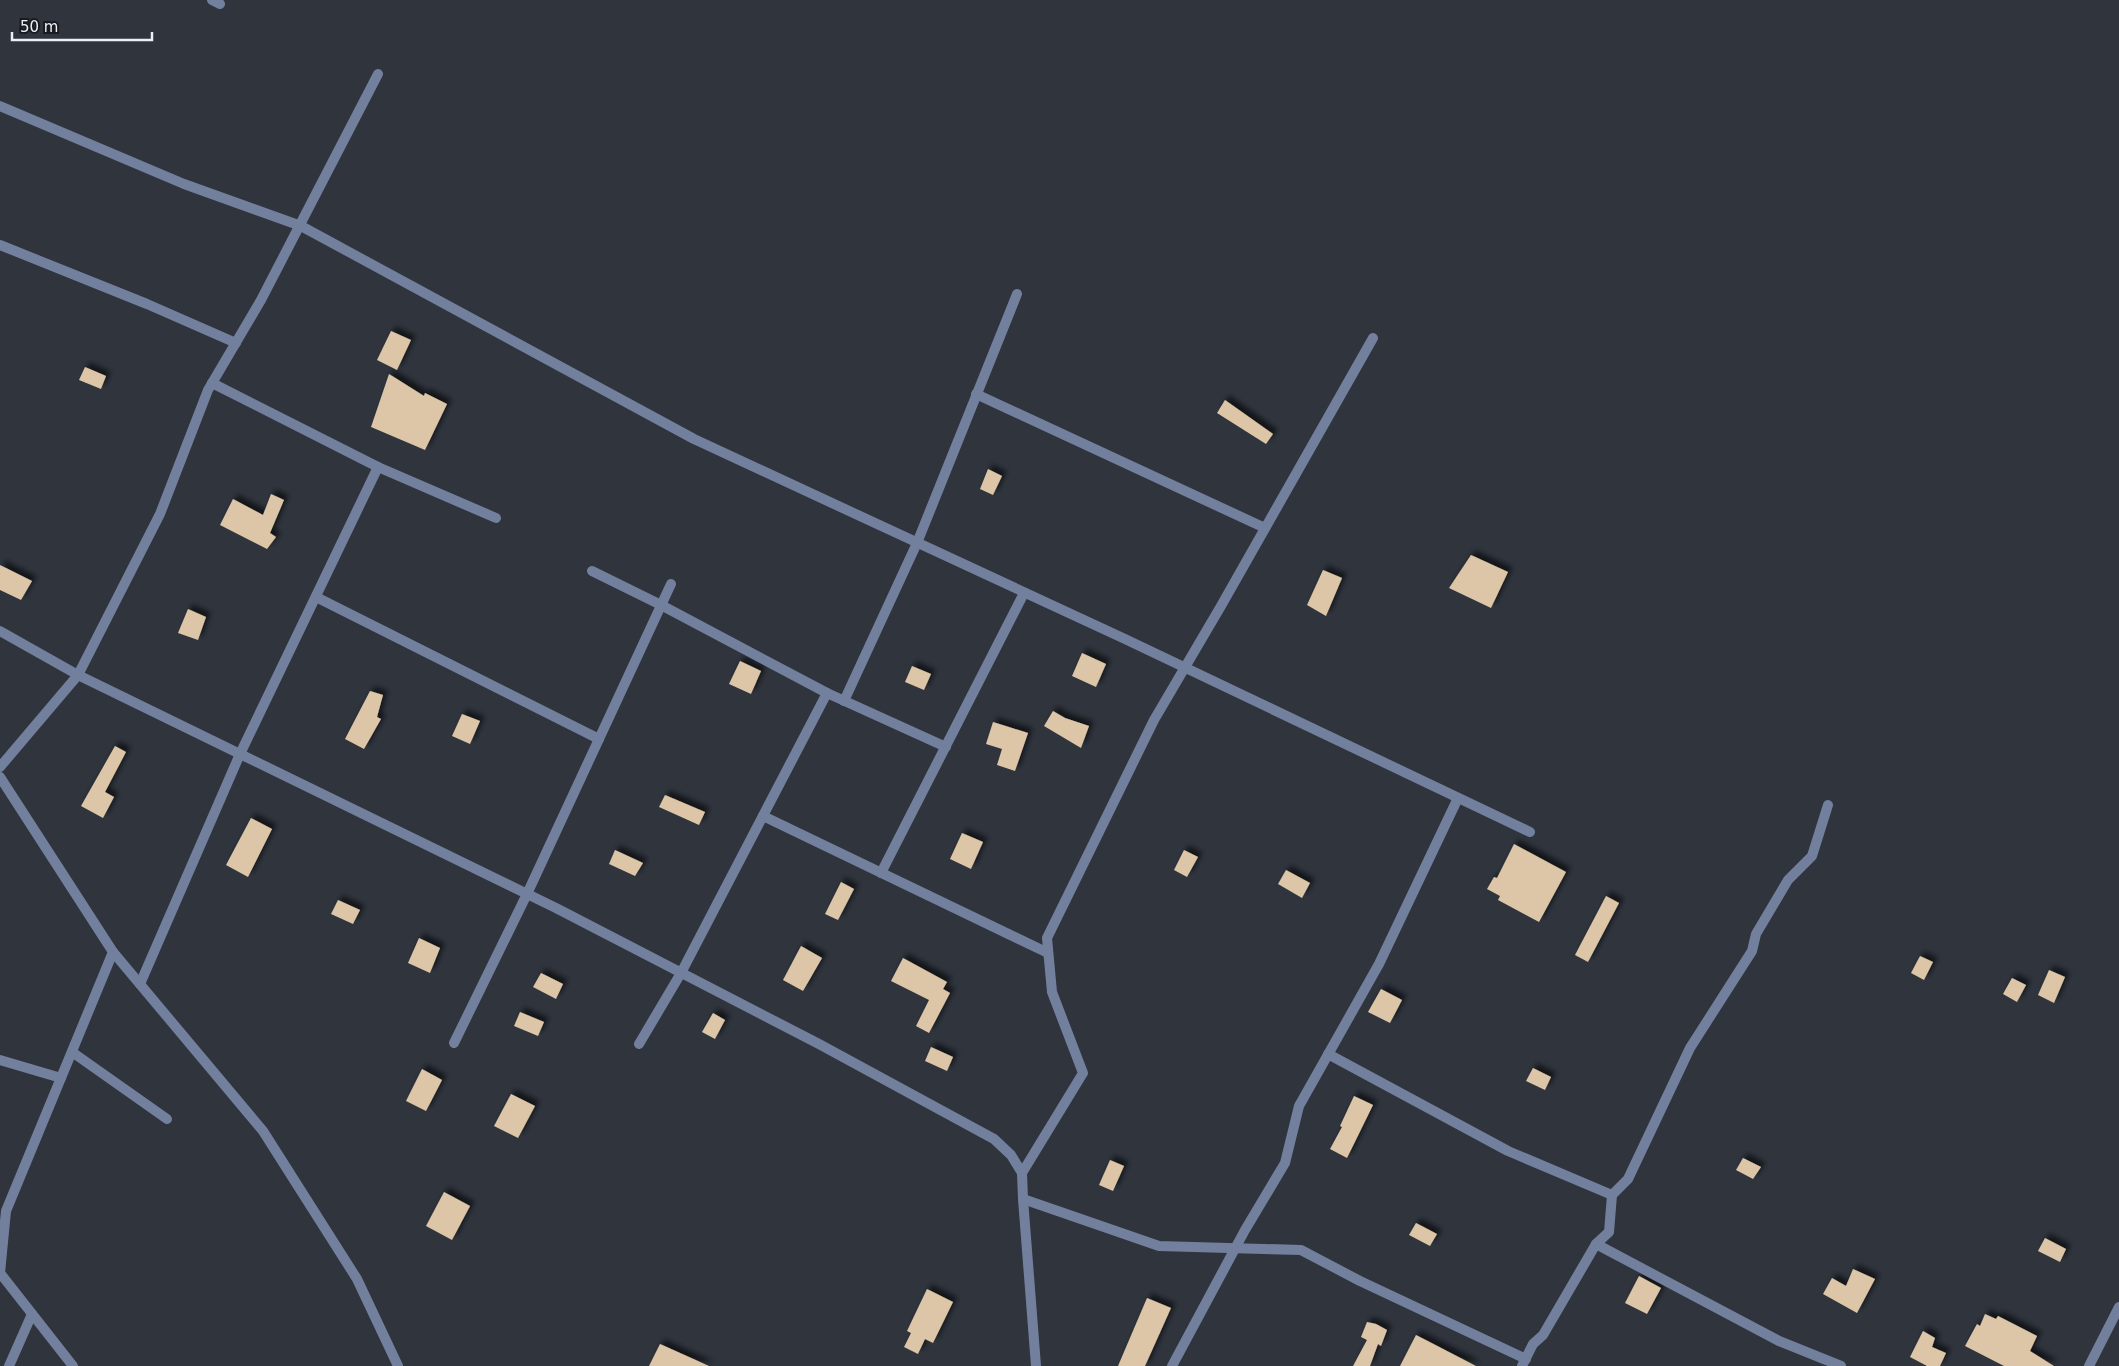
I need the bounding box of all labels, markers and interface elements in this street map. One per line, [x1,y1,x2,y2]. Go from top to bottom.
scale bar [12,10,152,42]
text: 50 m [20,18,58,36]

